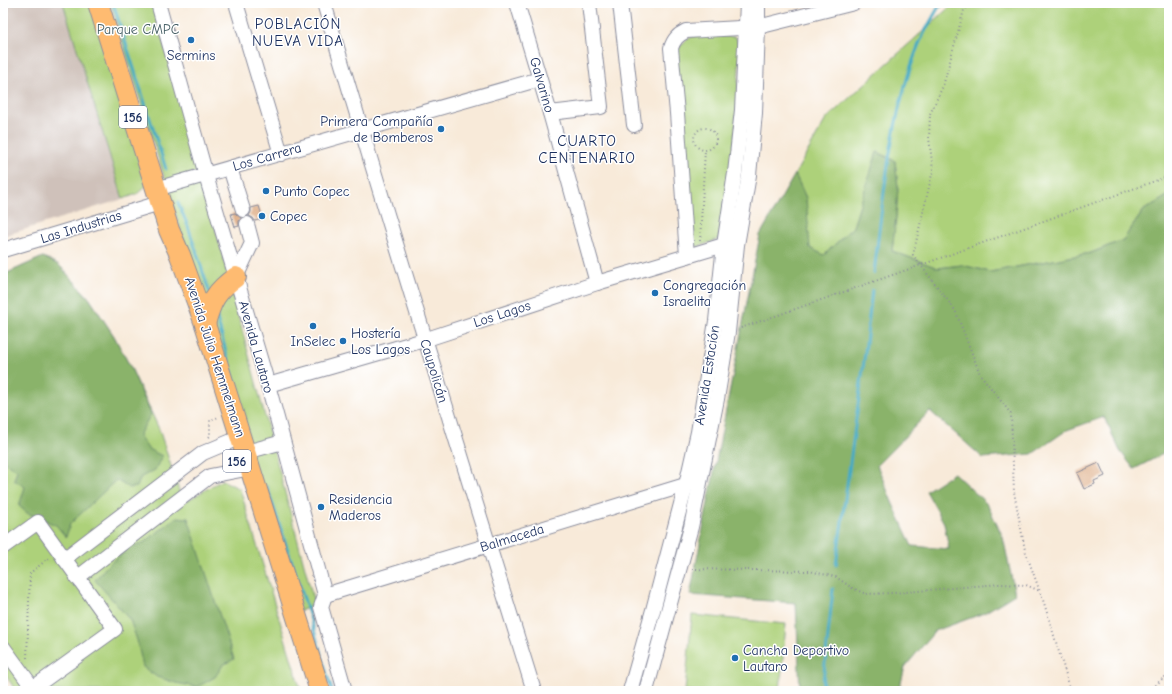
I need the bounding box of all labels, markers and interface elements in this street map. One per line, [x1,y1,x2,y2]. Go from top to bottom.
district label: POBLACIÓN NUEVA VIDA [252,14,344,50]
park label: Parque CMPC [97,21,180,38]
marker: Sermins [186,35,196,45]
place label: Sermins [167,47,215,64]
street label: Galvarino [526,55,558,115]
road number: 156 [119,106,147,128]
place label: Primera Compañía de Bomberos [320,113,433,146]
marker: Primera Compañía de Bomberos [436,124,446,134]
district label: CUARTO CENTENARIO [538,132,636,167]
street label: Los Carrera [231,139,303,175]
place label: Punto Copec [274,183,350,200]
marker: Punto Copec [261,186,271,196]
street label: Las Industrias [38,207,124,247]
place label: Copec [270,208,307,225]
marker: Copec [257,211,267,221]
street label: Avenida Julio Hemmelmann [181,275,249,439]
place label: Congregación Israelita [663,277,746,310]
marker: Congregación Israelita [650,288,660,298]
street label: Los Lagos [471,297,533,331]
street label: Avenida Lautaro [235,299,277,395]
marker: InSelec [308,321,318,331]
street label: Avenida Estación [691,324,723,426]
place label: Hostería Los Lagos [351,325,410,358]
place label: InSelec [291,333,336,350]
marker: Hostería Los Lagos [338,336,348,346]
street label: Caupolicán [416,337,452,405]
road number: 156 [223,450,251,472]
place label: Residencia Maderos [329,491,393,524]
marker: Residencia Maderos [316,502,326,512]
street label: Balmaceda [478,520,546,556]
place label: Cancha Deportivo Lautaro [743,642,849,675]
marker: Cancha Deportivo Lautaro [730,653,740,663]

